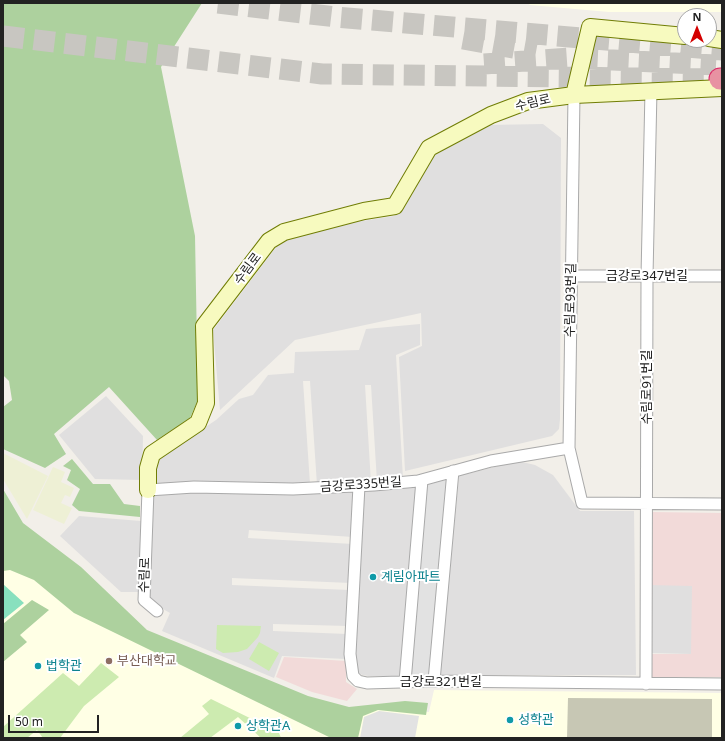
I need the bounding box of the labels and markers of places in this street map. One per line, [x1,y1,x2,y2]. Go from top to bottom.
place label: 계림아파트 [381,569,441,585]
marker: 계림아파트 [368,572,378,582]
place label: 부산대학교 [117,653,177,669]
marker: 부산대학교 [104,656,114,666]
place label: 법학관 [46,658,82,674]
marker: 법학관 [33,661,43,671]
place label: 성학관 [518,712,554,728]
marker: 성학관 [505,715,515,725]
place label: 상학관A [246,718,290,734]
marker: 상학관A [233,721,243,731]

